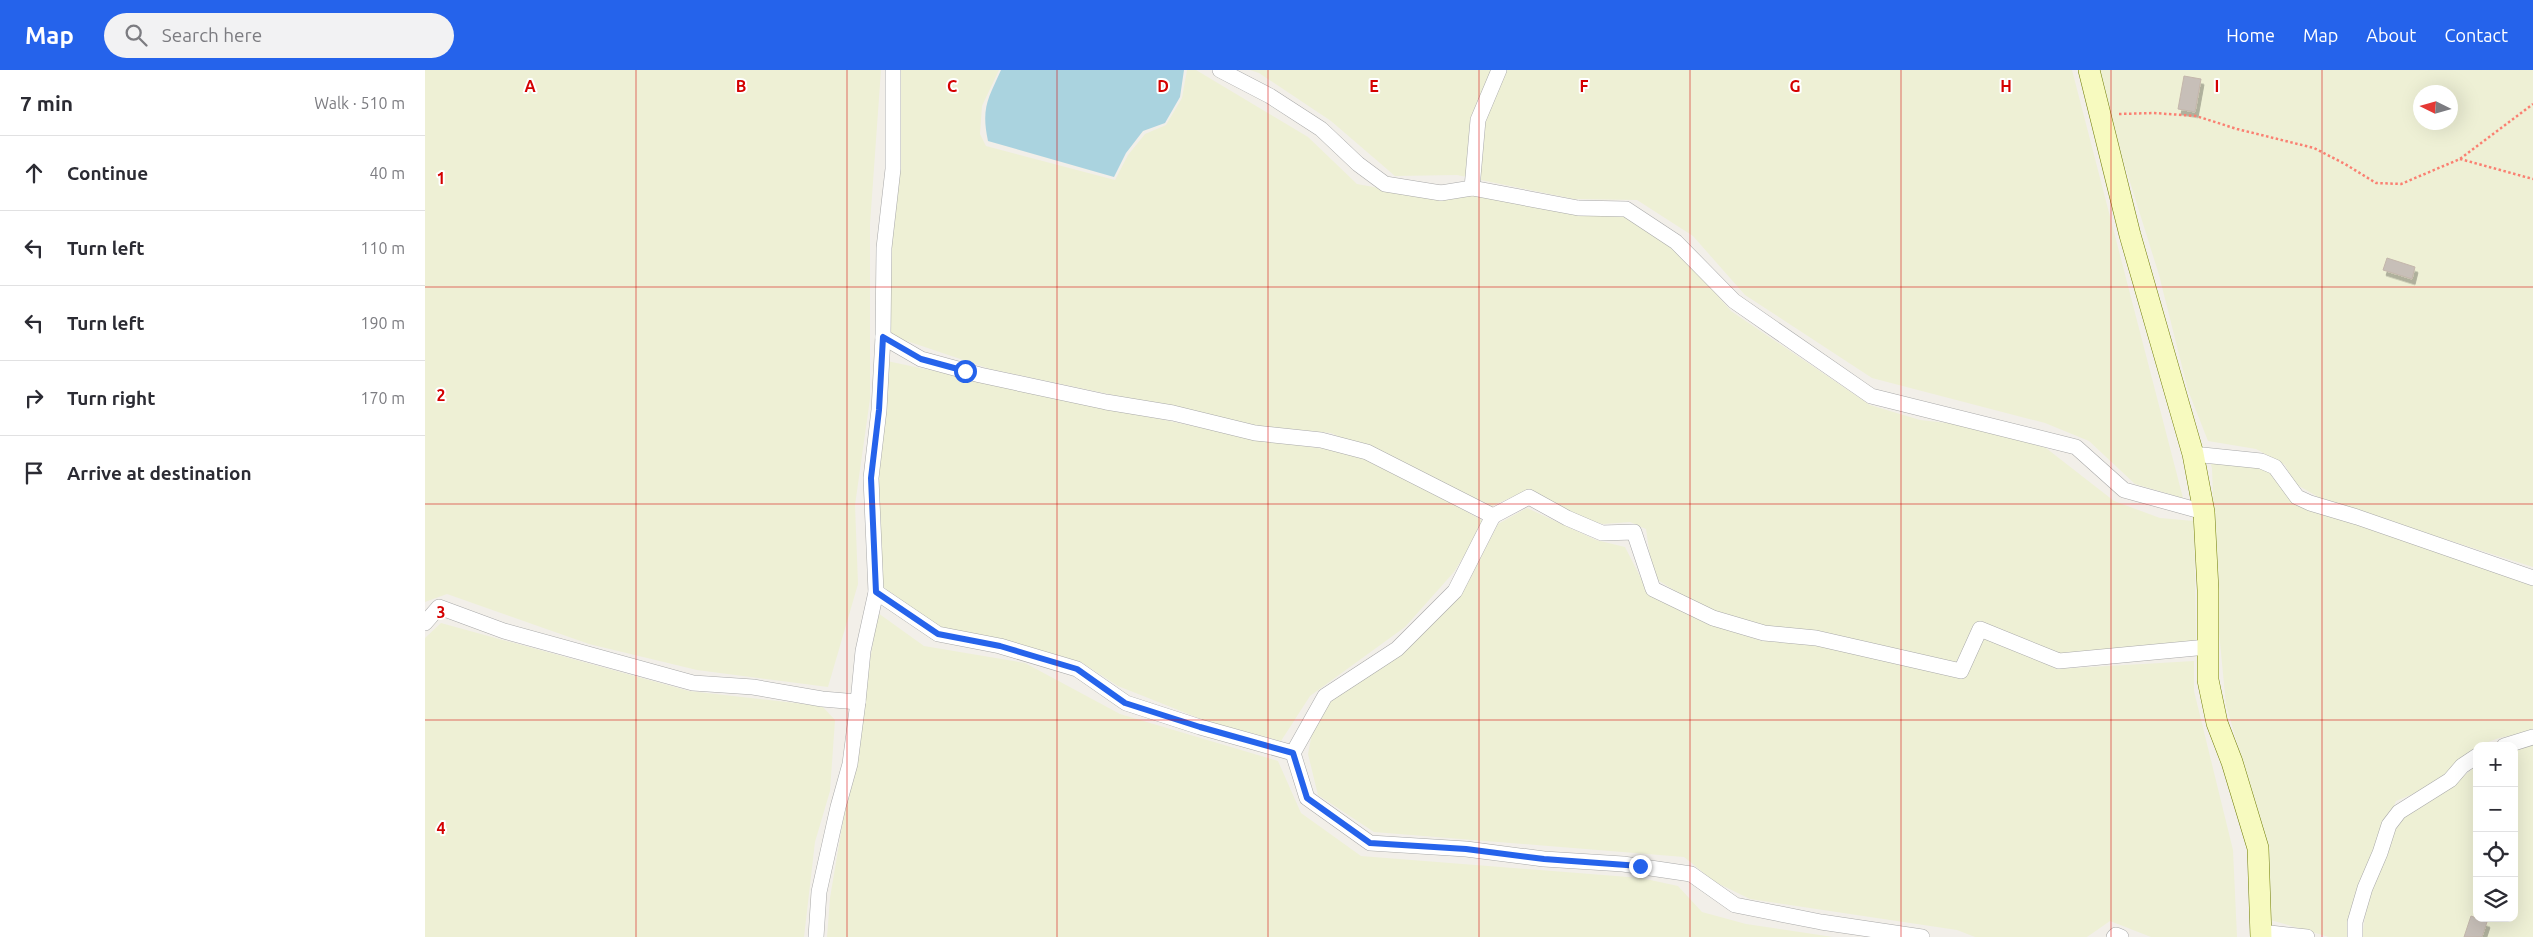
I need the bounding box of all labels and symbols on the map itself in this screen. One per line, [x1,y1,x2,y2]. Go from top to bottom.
text: A [524,77,536,95]
text: B [736,77,746,95]
text: C [947,77,957,95]
text: D [1157,77,1169,95]
text: E [1369,77,1379,95]
text: F [1580,77,1589,95]
text: G [1789,77,1801,95]
text: H [2000,77,2012,95]
text: I [2215,77,2219,95]
north arrow [2413,85,2458,130]
text: 1 [436,169,446,187]
route start [954,360,977,383]
text: 2 [436,386,446,404]
text: 3 [436,603,446,621]
text: 4 [436,819,446,837]
route end [1629,855,1652,878]

